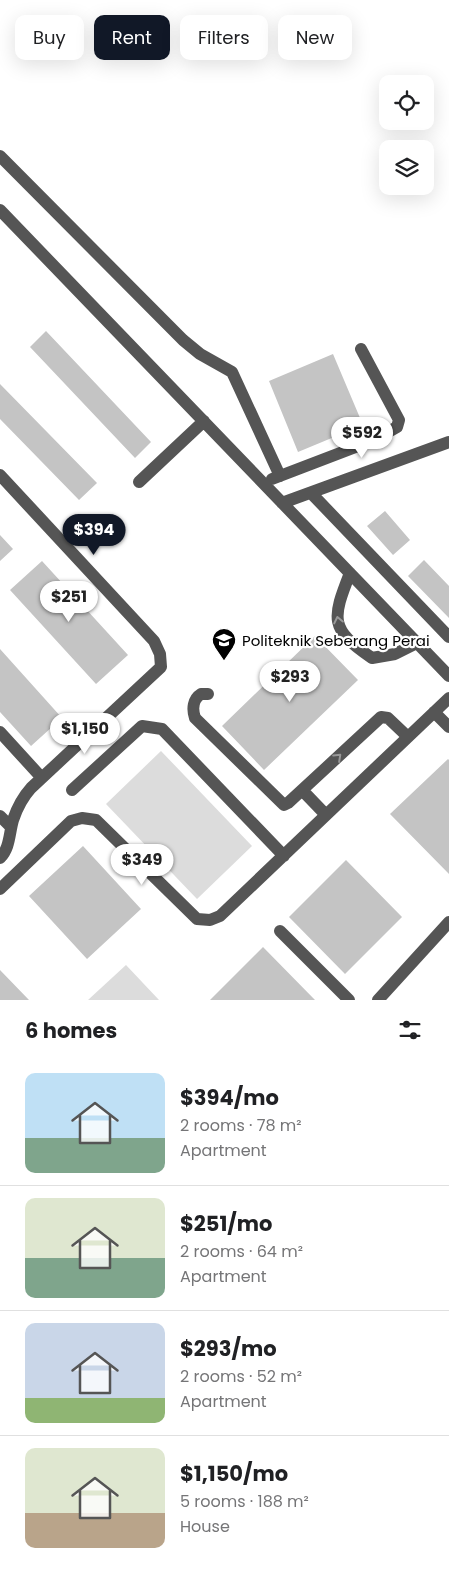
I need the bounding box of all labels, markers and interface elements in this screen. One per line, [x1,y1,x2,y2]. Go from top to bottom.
chip: Buy [15,15,84,60]
chip: Rent [94,15,170,60]
chip: Filters [180,15,268,60]
chip: New [278,15,352,60]
map controls [379,75,434,195]
button: locate [379,75,434,130]
button: layers [379,140,434,195]
pin: $592 [332,416,392,459]
text: $592 [342,421,382,444]
pin: $394 [64,514,124,556]
text: $394 [74,518,114,541]
pin: $251 [39,580,99,623]
text: $251 [51,585,87,608]
one-way arrow [334,616,344,624]
school or university icon: Politeknik Seberang Perai [211,627,237,661]
place label: Politeknik Seberang Perai [242,630,430,651]
pin: $293 [260,660,320,703]
text: $293 [270,665,310,688]
pin: $1,150 [44,712,126,755]
text: $1,150 [61,717,109,740]
one-way arrow [332,754,341,763]
pin: $349 [112,844,172,886]
text: $349 [122,848,162,871]
text: 6 homes [25,1016,117,1045]
icon: filters [396,1016,424,1044]
text: $394/mo [180,1083,279,1112]
icon: home [65,1093,125,1153]
text: 2 rooms · 78 m² [180,1114,302,1137]
text: Apartment [180,1139,267,1162]
text: $251/mo [180,1209,272,1238]
icon: home [65,1218,125,1278]
text: 2 rooms · 64 m² [180,1240,303,1263]
text: Apartment [180,1265,267,1288]
text: $293/mo [180,1334,277,1363]
icon: home [65,1343,125,1403]
text: 2 rooms · 52 m² [180,1365,302,1388]
text: Apartment [180,1390,267,1413]
text: $1,150/mo [180,1459,288,1488]
icon: home [65,1468,125,1528]
text: 5 rooms · 188 m² [180,1490,309,1513]
text: House [180,1515,230,1538]

